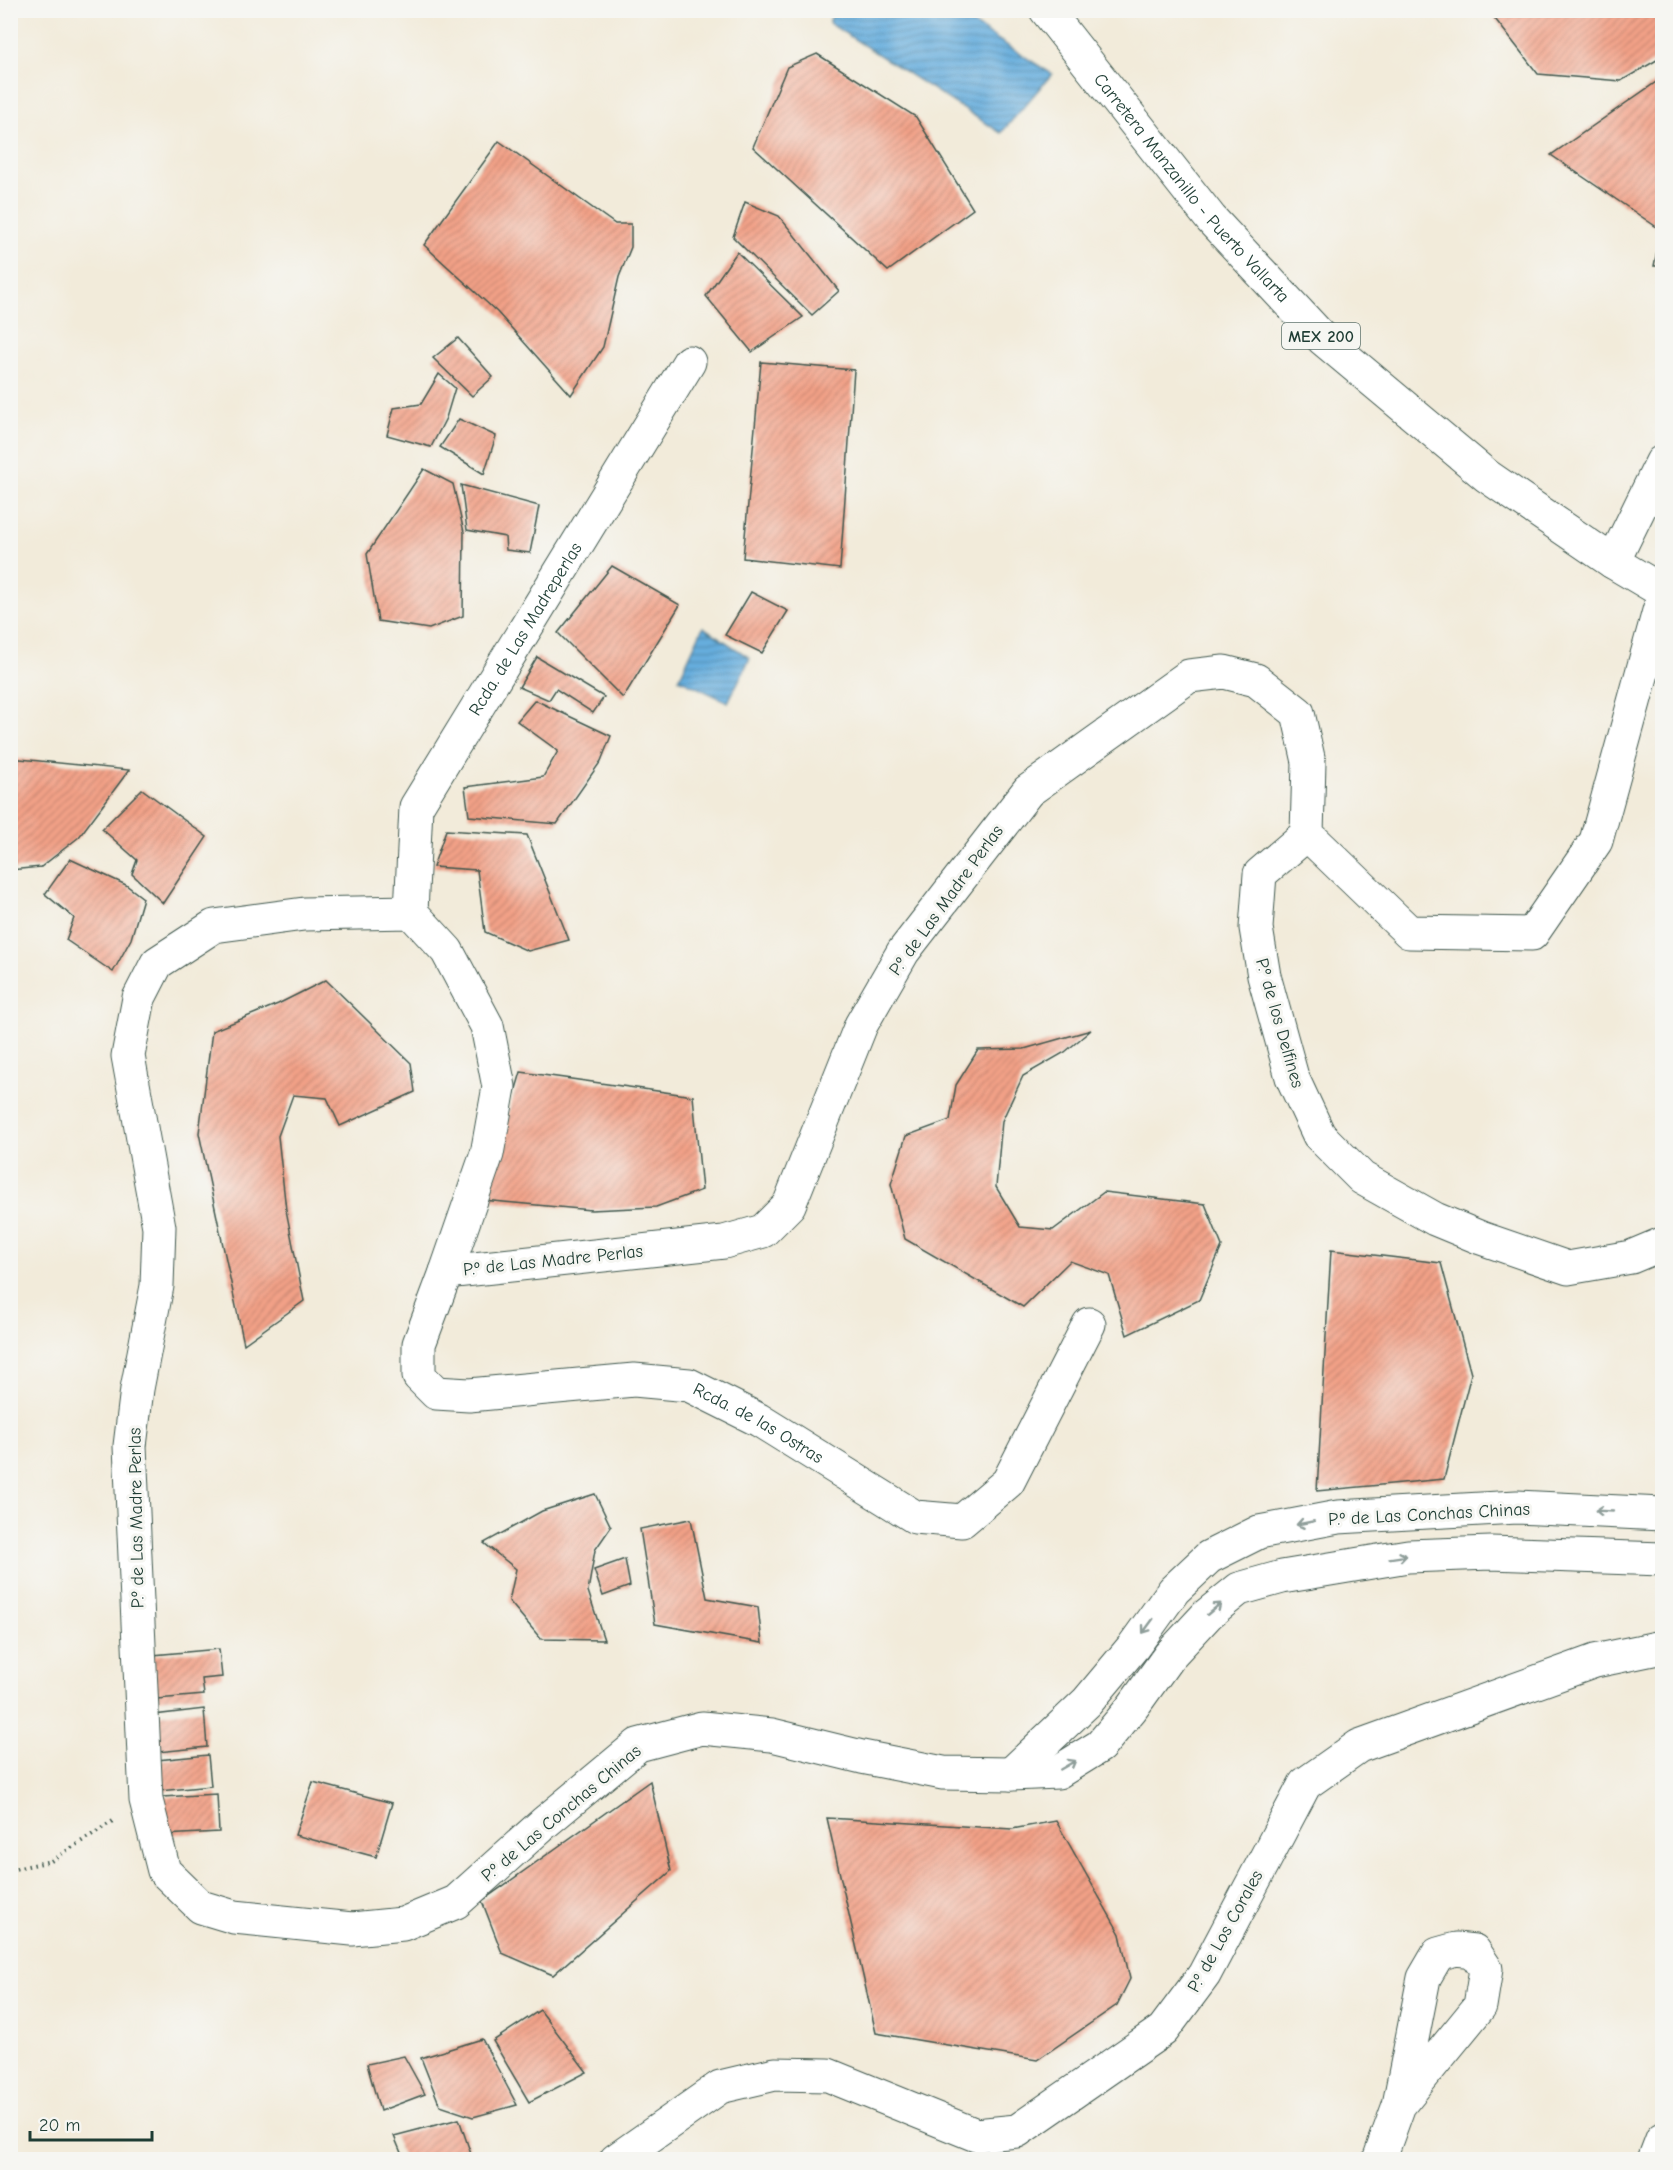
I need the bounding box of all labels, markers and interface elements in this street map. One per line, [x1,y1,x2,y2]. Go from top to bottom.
street label: Carretera Manzanillo - Puerto Vallarta [1089,69,1293,307]
road number: MEX 200 [1282,323,1360,349]
street label: Rcda. de Las Madreperlas [465,539,587,720]
street label: P.º de Las Madre Perlas [885,821,1008,980]
street label: P.º de los Delfines [1251,956,1308,1090]
street label: P.º de Las Madre Perlas [462,1241,644,1280]
street label: Rcda. de las Ostras [690,1379,827,1468]
street label: P.º de Las Madre Perlas [124,1427,149,1609]
street label: P.º de Las Conchas Chinas [1328,1499,1530,1530]
one-way arrow [1595,1506,1615,1517]
one-way arrow [1296,1518,1315,1529]
one-way arrow [1388,1552,1408,1563]
one-way arrow [1206,1602,1221,1616]
one-way arrow [1142,1618,1155,1634]
street label: P.º de Las Conchas Chinas [477,1740,645,1886]
one-way arrow [1059,1759,1076,1771]
street label: P.º de Los Corales [1183,1867,1268,1996]
scale bar [30,2104,152,2142]
text: 20 m [39,2115,80,2136]

